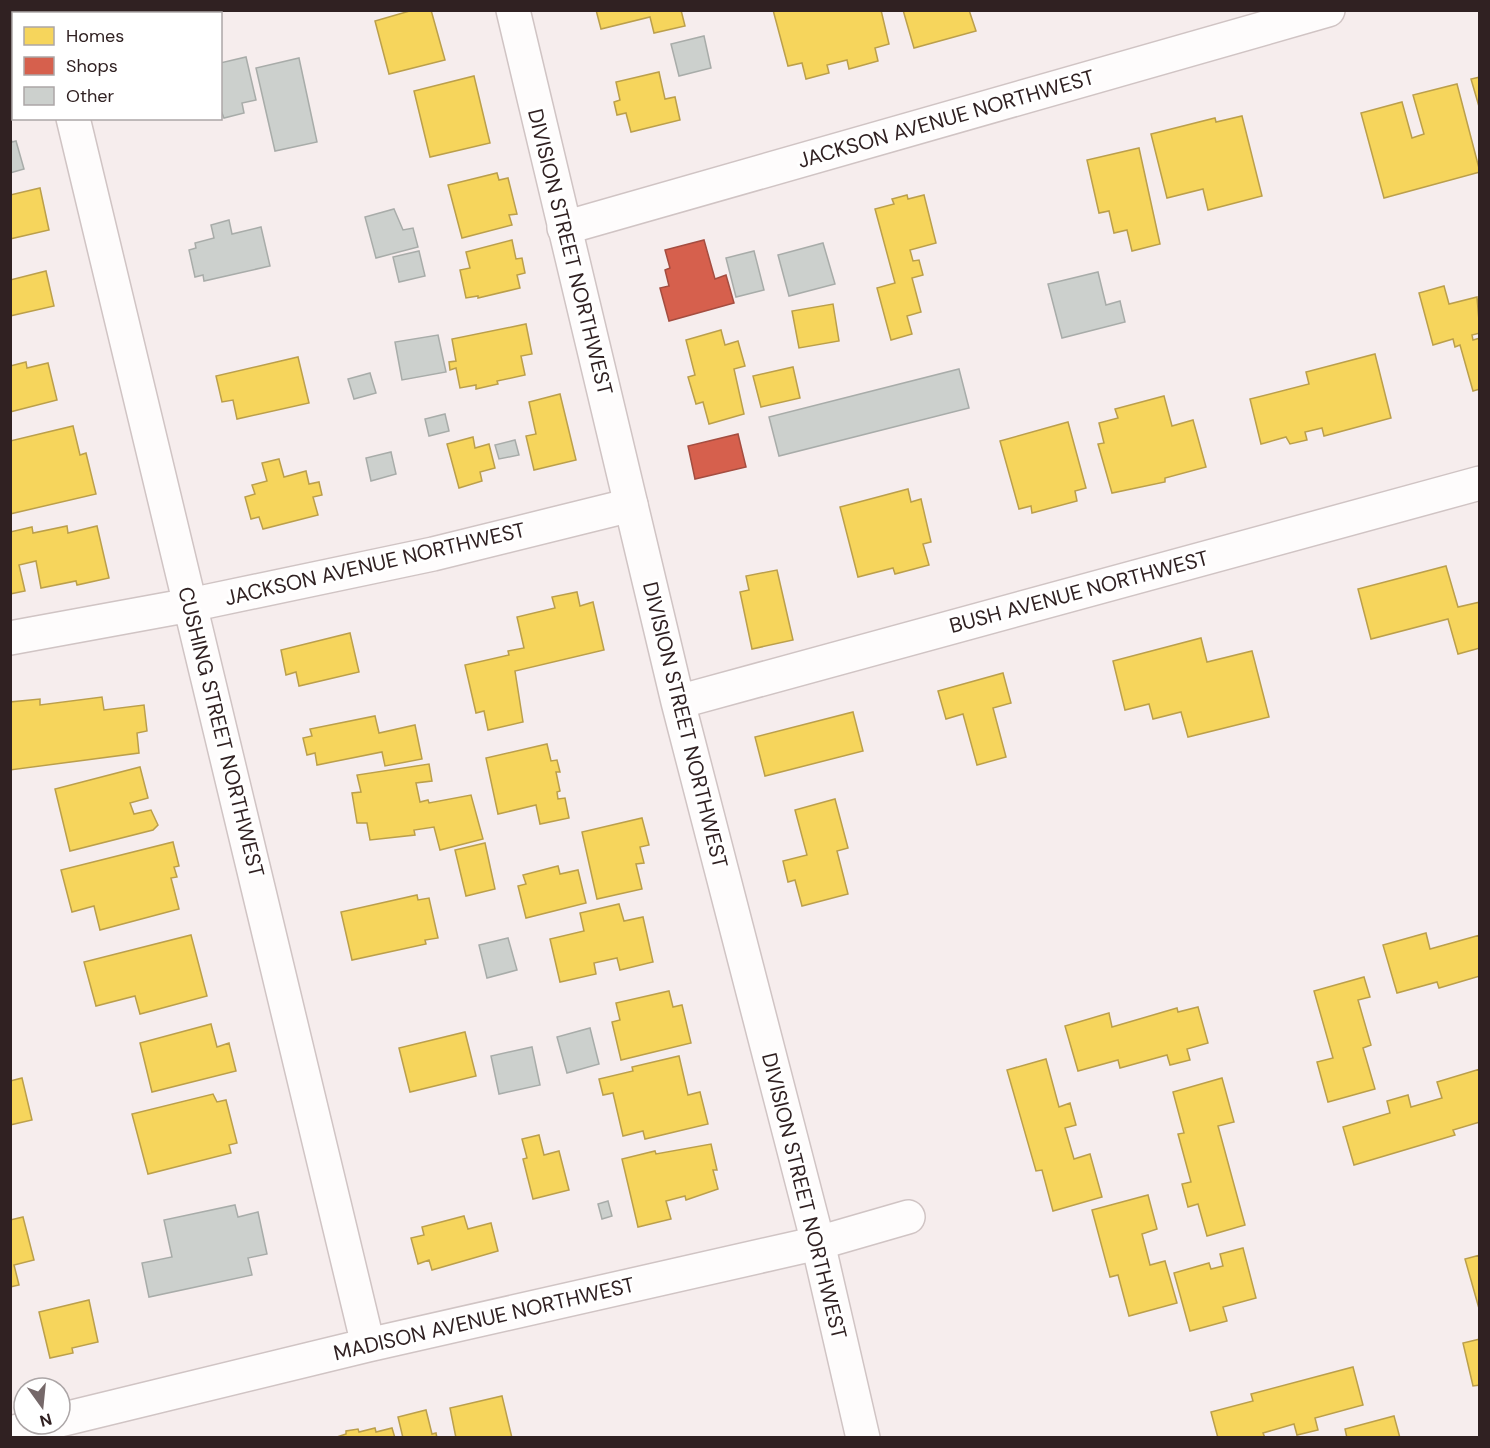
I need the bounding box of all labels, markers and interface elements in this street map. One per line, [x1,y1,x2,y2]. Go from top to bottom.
legend [12,12,222,120]
text: Homes [66,24,124,48]
text: Shops [66,54,118,78]
street label: JACKSON AVENUE NORTHWEST [794,63,1098,175]
text: Other [66,84,115,108]
street label: DIVISION STREET NORTHWEST [521,106,619,398]
street label: JACKSON AVENUE NORTHWEST [222,516,528,612]
street label: BUSH AVENUE NORTHWEST [946,544,1212,640]
street label: DIVISION STREET NORTHWEST [636,579,734,871]
street label: CUSHING STREET NORTHWEST [171,584,271,880]
street label: DIVISION STREET NORTHWEST [755,1050,853,1342]
street label: MADISON AVENUE NORTHWEST [331,1271,637,1367]
north arrow [12,1376,72,1436]
text: N [37,1408,54,1432]

